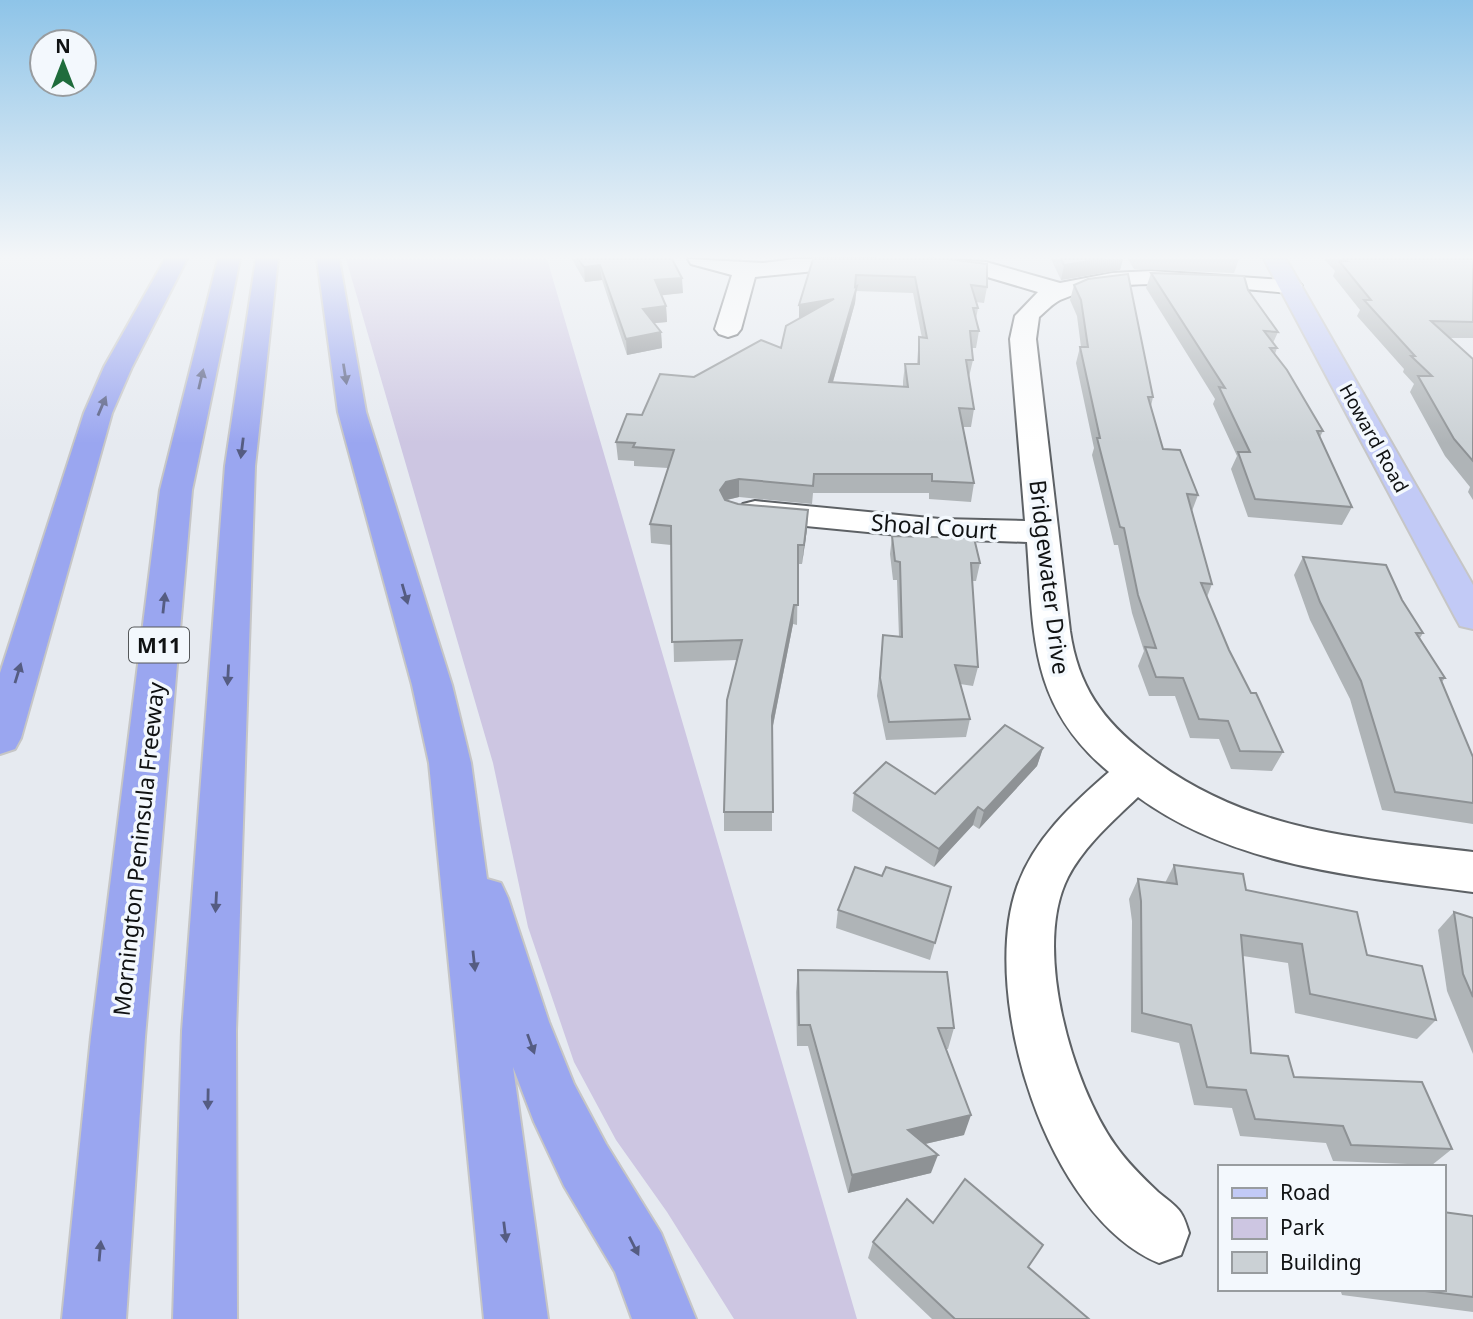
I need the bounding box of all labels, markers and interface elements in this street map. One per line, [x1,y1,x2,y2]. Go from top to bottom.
north arrow [28,28,98,98]
text: N [55,33,71,59]
one-way arrow [340,364,351,386]
one-way arrow [196,368,207,390]
street label: Howard Road [1333,379,1415,497]
one-way arrow [96,395,107,416]
one-way arrow [237,437,248,459]
street label: Bridgewater Drive [1022,478,1078,676]
street label: Shoal Court [870,506,998,546]
one-way arrow [400,583,410,604]
one-way arrow [158,592,169,614]
road number: M11 [129,628,189,662]
one-way arrow [14,662,24,683]
one-way arrow [223,664,234,686]
street label: Mornington Peninsula Freeway [105,680,171,1018]
one-way arrow [210,891,221,913]
one-way arrow [468,950,479,972]
one-way arrow [526,1034,537,1055]
one-way arrow [202,1088,214,1110]
legend [1218,1165,1445,1291]
text: Road [1280,1178,1330,1206]
text: Park [1280,1213,1325,1241]
one-way arrow [499,1221,510,1243]
one-way arrow [629,1236,640,1256]
one-way arrow [95,1240,106,1262]
text: Building [1280,1248,1362,1276]

